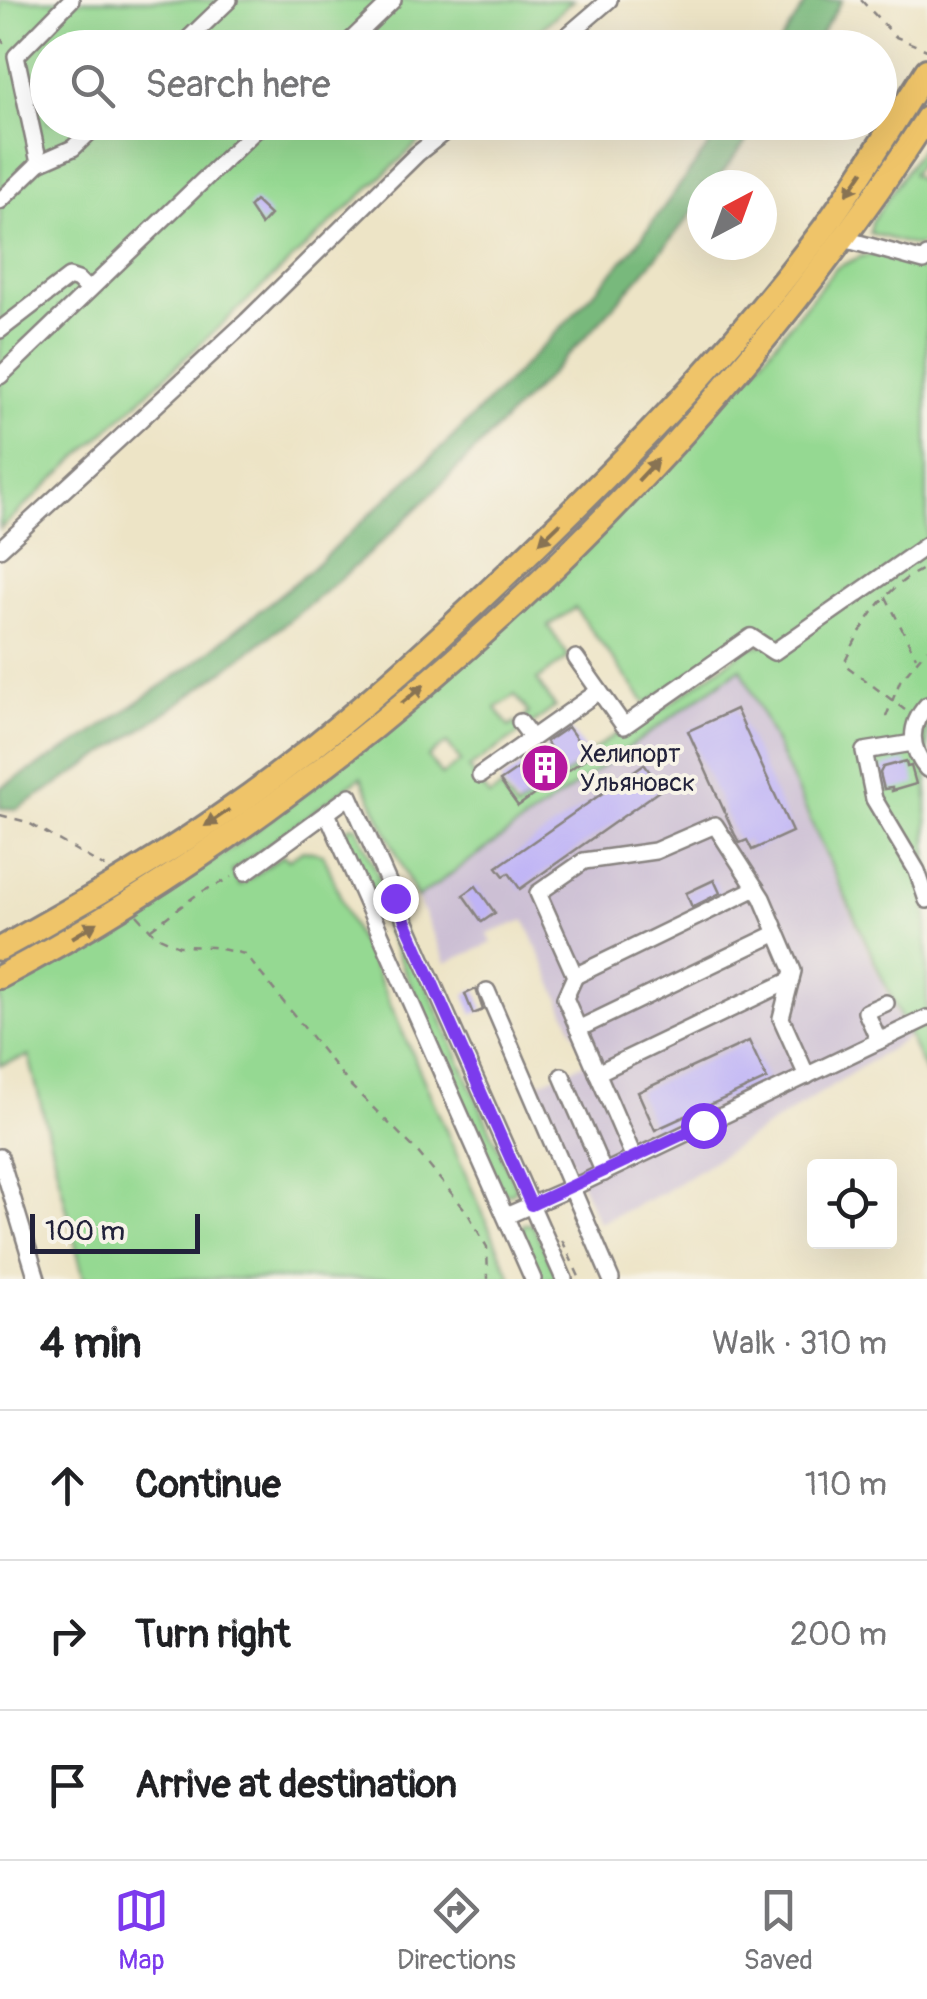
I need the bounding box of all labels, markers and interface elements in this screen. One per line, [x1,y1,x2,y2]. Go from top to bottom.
search box [30,30,897,140]
icon: search [65,58,120,113]
text: Search here [145,61,331,109]
one-way arrow [846,169,865,196]
north arrow [687,170,777,260]
one-way arrow [636,458,659,482]
one-way arrow [539,520,563,544]
one-way arrow [401,684,426,705]
place label: Хелипорт Ульяновск [580,739,695,799]
building icon: Хелипорт Ульяновск [519,742,571,794]
one-way arrow [203,809,230,827]
route end [373,876,419,922]
one-way arrow [71,922,99,939]
route start [681,1103,727,1149]
map controls [807,1159,897,1249]
button: locate [807,1159,897,1249]
scale bar [30,1209,200,1254]
text: 100 m [45,1214,125,1249]
text: 4 min [40,1318,142,1370]
text: Walk · 310 m [712,1324,887,1364]
icon: ahead [40,1458,95,1513]
text: Continue [135,1461,281,1509]
text: 110 m [805,1465,887,1505]
icon: right [40,1608,95,1663]
text: Turn right [135,1611,290,1659]
text: 200 m [790,1615,887,1655]
icon: arrive [40,1758,95,1813]
text: Arrive at destination [135,1761,457,1809]
tab: Map [114,1883,169,1978]
tab: Directions [397,1883,516,1978]
tab: Saved [744,1883,813,1978]

